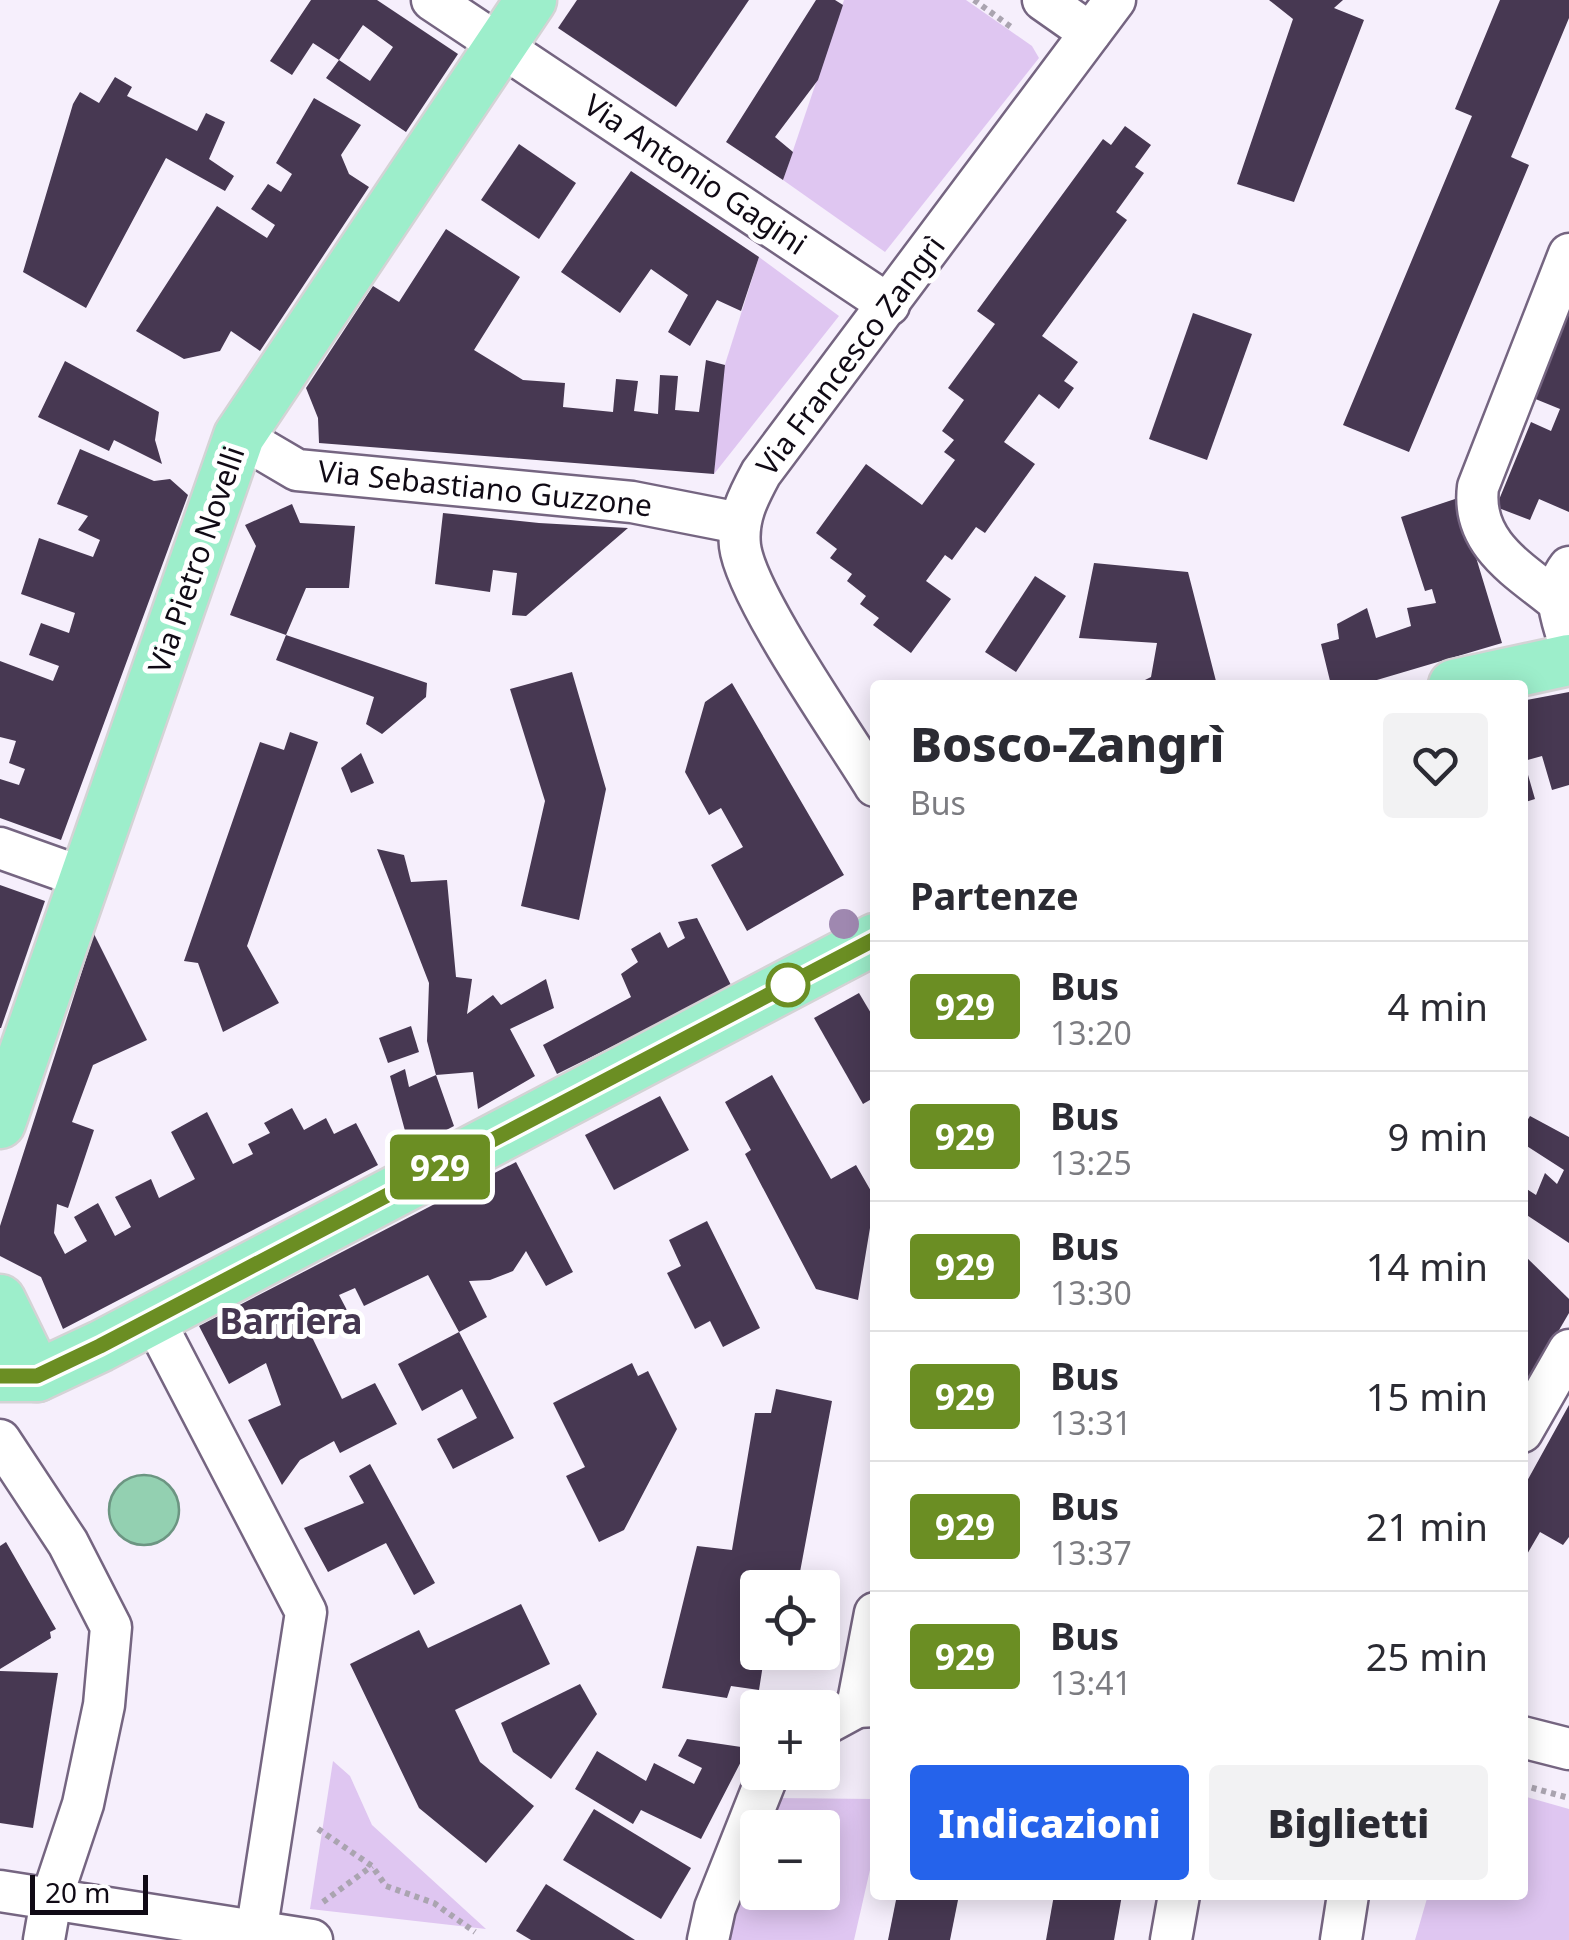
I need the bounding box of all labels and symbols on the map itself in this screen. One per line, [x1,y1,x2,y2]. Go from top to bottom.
street label: Via Antonio Gagini [576,84,815,264]
street label: Via Francesco Zangrì [746,227,954,483]
street label: Via Pietro Novelli [138,441,254,678]
street label: Via Sebastiano Guzzone [316,450,654,525]
unlabelled marker [767,964,809,1006]
line badge: 929 [382,1134,498,1200]
district label: Barriera [220,1297,362,1344]
scale bar [30,1870,148,1914]

